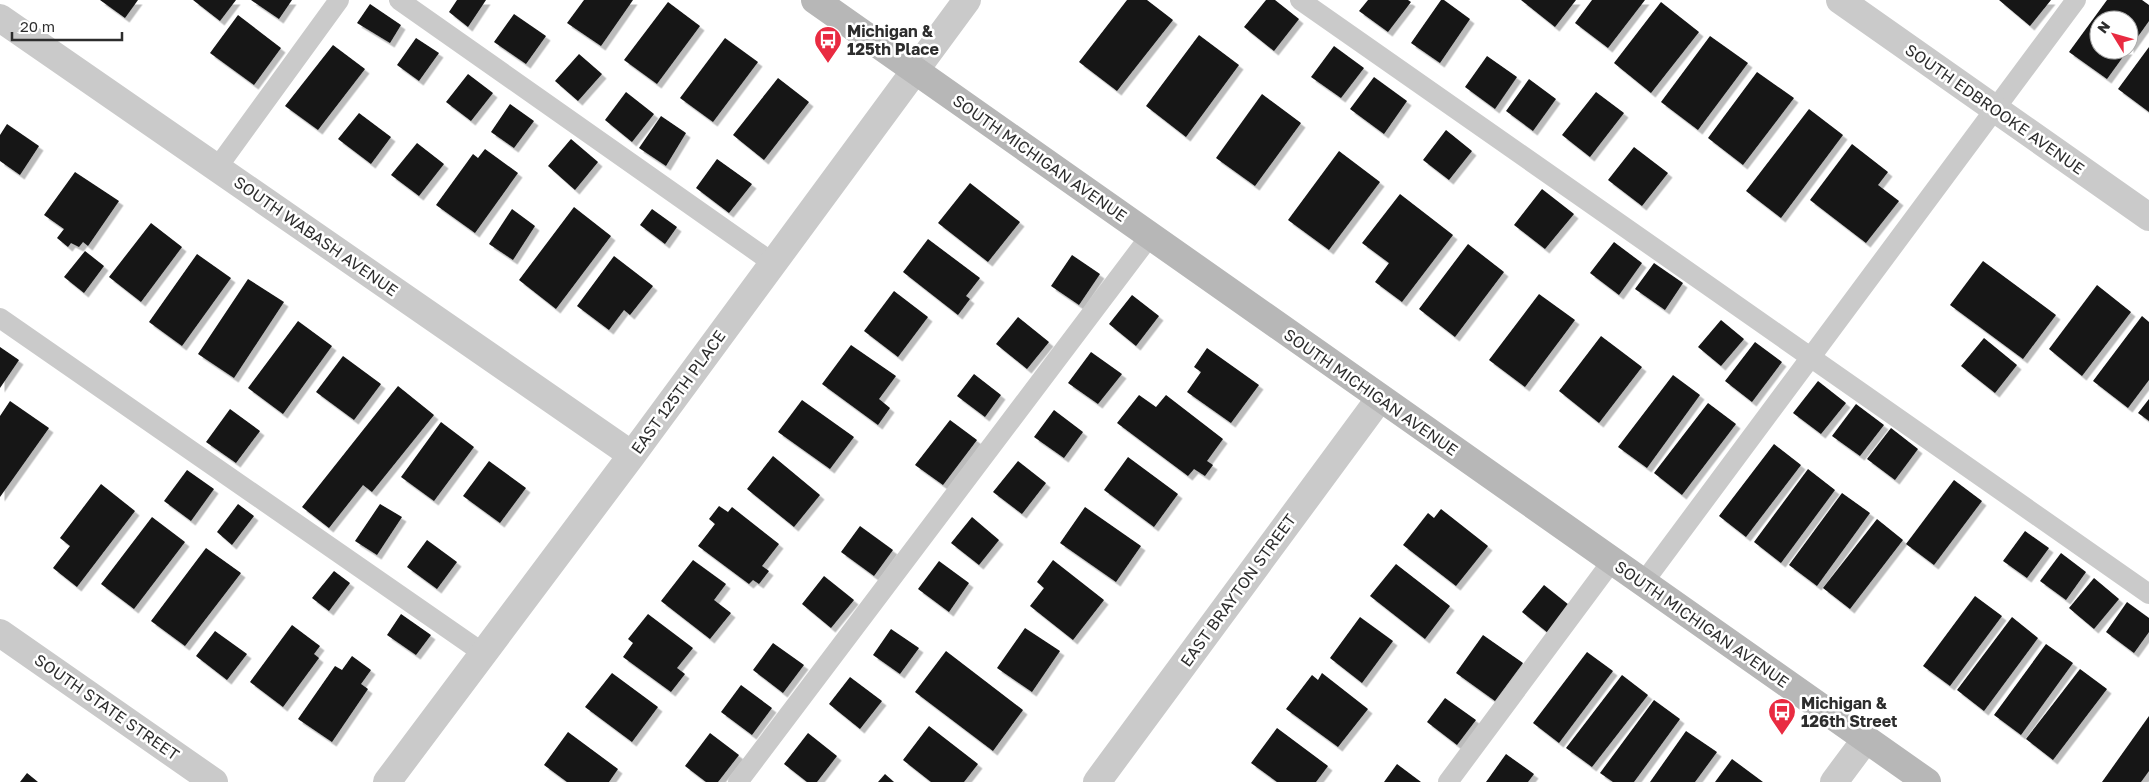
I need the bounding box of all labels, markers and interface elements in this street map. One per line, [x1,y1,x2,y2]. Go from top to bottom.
scale bar [12,10,122,42]
north arrow [2089,10,2139,60]
text: 20 m [20,17,55,35]
text: N [2093,18,2113,36]
place label: Michigan & 125th Place [847,21,939,59]
bus stop icon: Michigan & 125th Place [813,25,843,64]
street label: SOUTH EDBROOKE AVENUE [1902,39,2088,179]
street label: SOUTH MICHIGAN AVENUE [949,90,1131,226]
street label: SOUTH WABASH AVENUE [230,172,402,300]
street label: SOUTH MICHIGAN AVENUE [1280,324,1462,460]
street label: EAST 125TH PLACE [626,326,730,458]
street label: EAST BRAYTON STREET [1176,510,1300,670]
street label: SOUTH MICHIGAN AVENUE [1611,556,1793,692]
street label: SOUTH STATE STREET [31,649,183,765]
place label: Michigan & 126th Street [1801,693,1897,731]
bus stop icon: Michigan & 126th Street [1767,697,1797,736]

